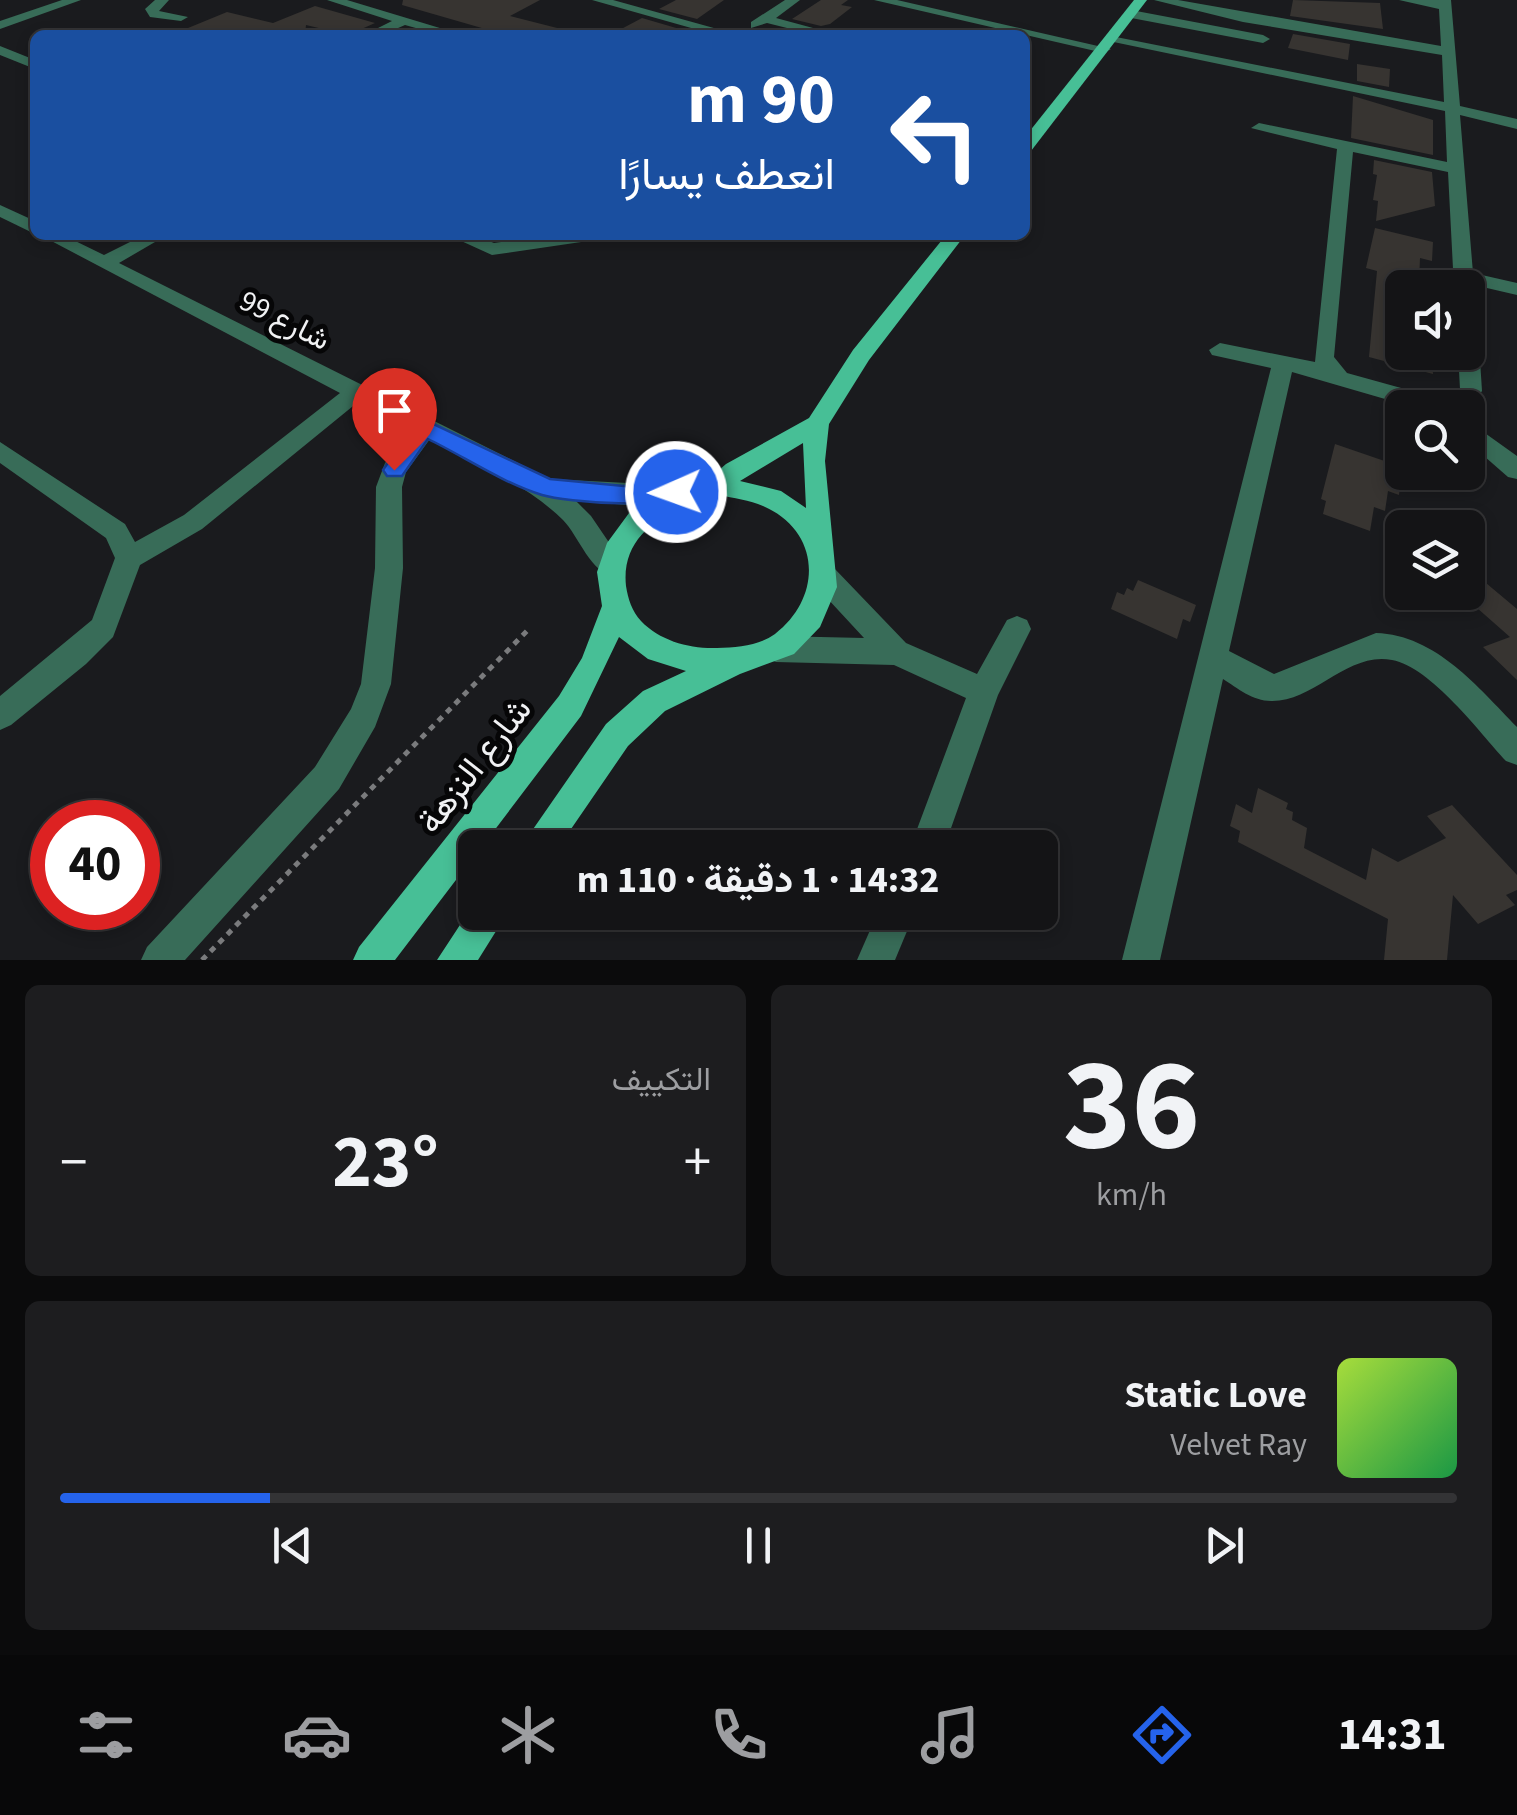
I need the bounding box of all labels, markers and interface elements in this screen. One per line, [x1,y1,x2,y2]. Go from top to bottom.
text: 90 m [687,50,835,150]
icon: left [870,70,1000,200]
text: انعطف يسارًا [618,143,835,207]
map controls [1385,270,1485,610]
button: sound [1385,270,1485,370]
street label: شارع 99 [232,279,337,361]
pin [352,368,437,471]
icon: arrive [367,383,422,438]
button: search [1385,390,1485,490]
position arrow [624,440,728,544]
button: layers [1385,510,1485,610]
street label: شارع النزهة [406,687,544,844]
speed limit sign: 40 [30,800,160,930]
text: 14:32 · 1 دقيقة · 110 m [577,853,939,907]
text: 36 [1063,1014,1200,1199]
text: التكييف [612,1057,711,1103]
text: 23° [332,1109,439,1216]
text: − [60,1124,87,1202]
text: + [684,1124,711,1202]
text: km/h [1096,1172,1167,1218]
text: Static Love [1124,1368,1307,1422]
text: Velvet Ray [1170,1422,1307,1468]
icon: previous [265,1518,320,1573]
icon: pause [731,1518,786,1573]
icon: next [1197,1518,1252,1573]
icon: filters [71,1700,141,1770]
icon: car [282,1700,352,1770]
icon: climate [493,1700,563,1770]
icon: phone [704,1700,774,1770]
icon: music [915,1700,985,1770]
icon: directions [1127,1700,1197,1770]
text: 14:31 [1338,1703,1446,1767]

